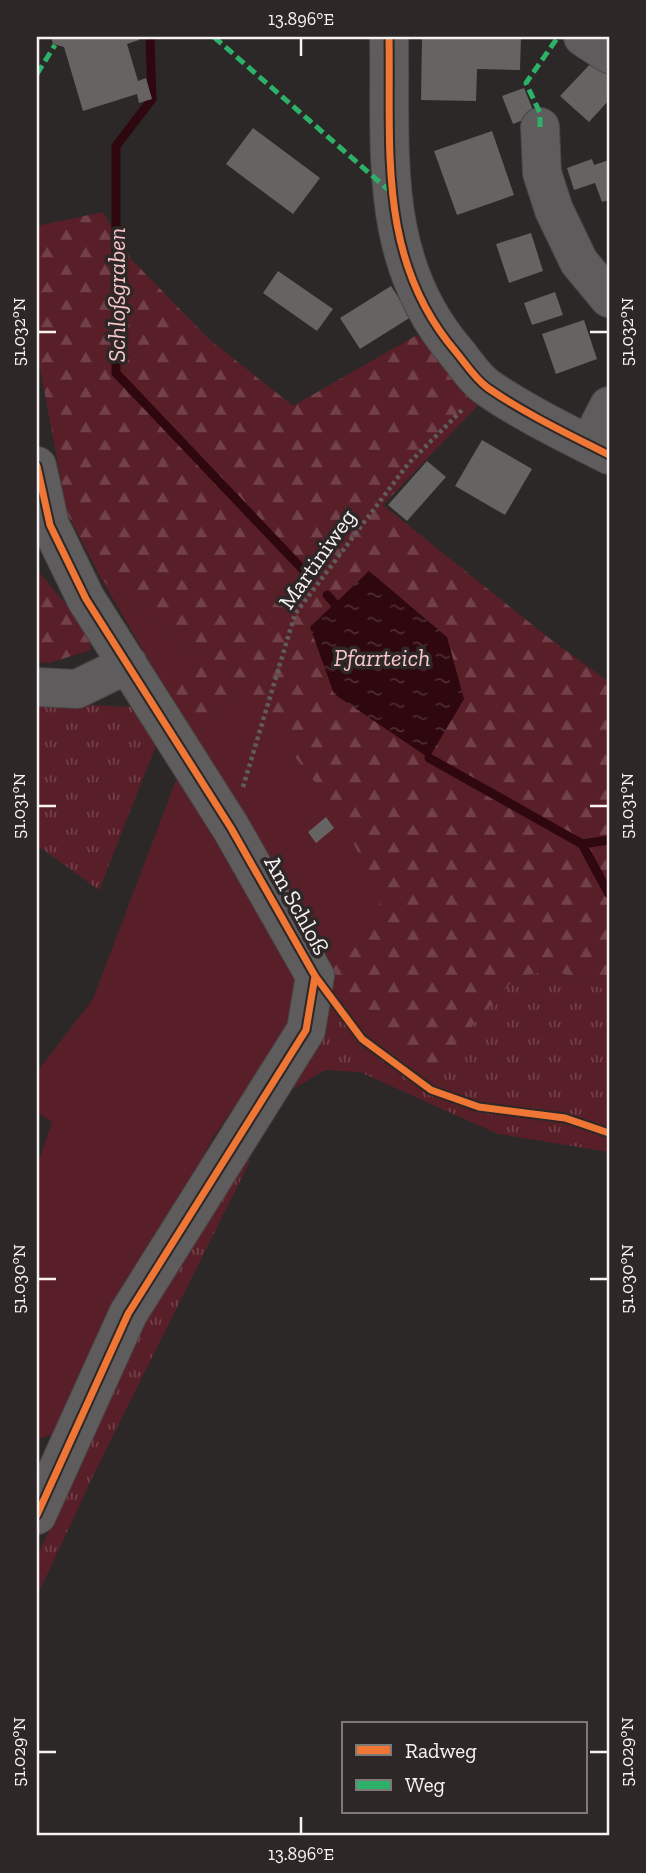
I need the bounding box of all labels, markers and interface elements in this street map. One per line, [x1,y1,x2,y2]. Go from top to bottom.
text: 13.896°E [268,8,334,30]
water label: Schloßgraben [102,228,131,362]
text: 51.032°N [8,298,30,366]
text: 51.032°N [616,298,638,366]
street label: Martiniweg [272,503,362,615]
water label: Pfarrteich [334,643,430,672]
text: 51.031°N [8,773,30,839]
text: 51.031°N [616,773,638,839]
street label: Am Schloß [258,851,336,959]
text: 51.030°N [8,1244,30,1314]
text: 51.030°N [616,1244,638,1314]
text: 51.029°N [8,1717,30,1787]
text: 51.029°N [616,1717,638,1787]
legend [342,1722,586,1814]
text: Radweg [405,1738,477,1763]
text: Weg [405,1772,446,1797]
text: 13.896°E [268,1843,334,1865]

